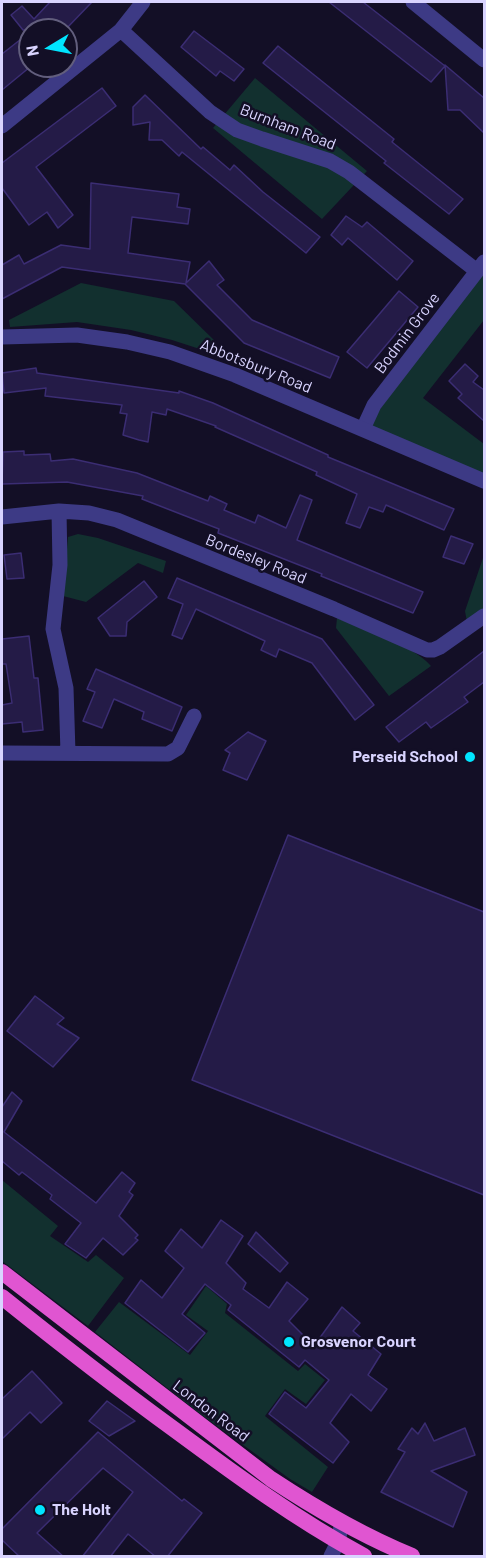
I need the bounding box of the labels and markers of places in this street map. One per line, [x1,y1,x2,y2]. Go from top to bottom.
place label: Perseid School [353,747,458,767]
marker: Perseid School [463,750,477,764]
place label: Grosvenor Court [301,1332,416,1352]
marker: Grosvenor Court [282,1335,296,1349]
place label: The Holt [52,1500,111,1520]
marker: The Holt [33,1503,47,1517]

